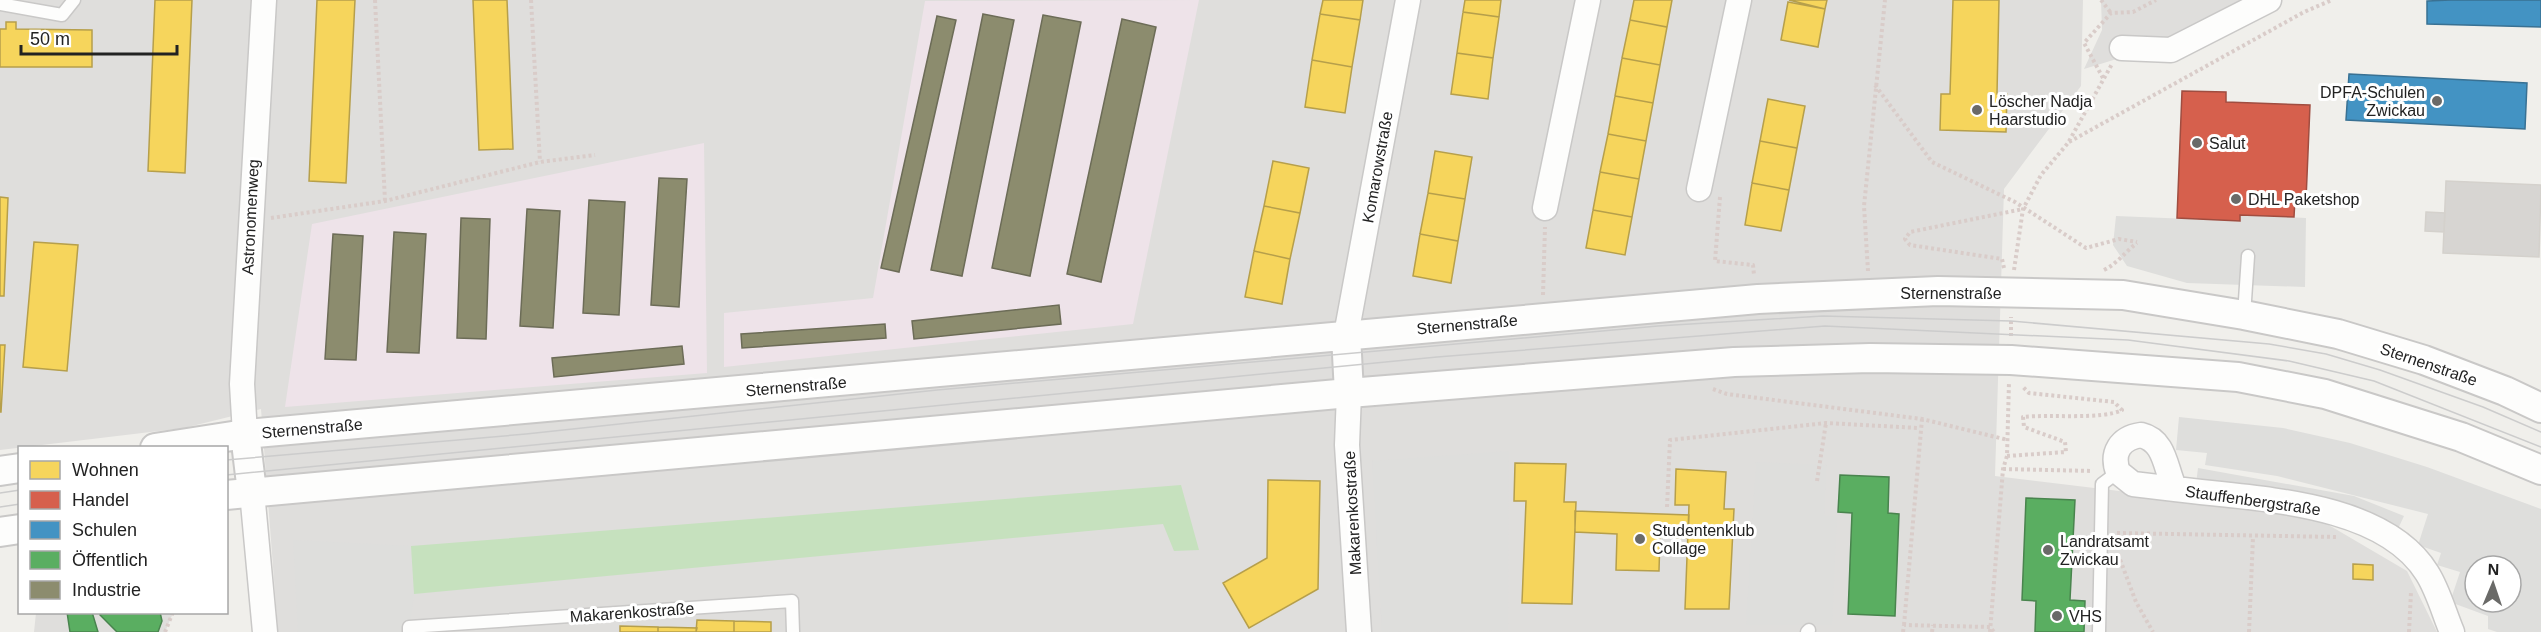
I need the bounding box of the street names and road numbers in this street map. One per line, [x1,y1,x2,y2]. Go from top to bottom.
street label: Komarowstraße [1359,110,1396,224]
street label: Astronomenweg [239,159,262,275]
street label: Sternenstraße [1900,285,2002,302]
street label: Sternenstraße [1416,312,1518,337]
street label: Sternenstraße [2378,340,2480,389]
street label: Sternenstraße [745,374,847,399]
street label: Sternenstraße [261,416,363,441]
street label: Makarenkostraße [1341,450,1364,576]
street label: Stauffenbergstraße [2184,483,2322,518]
street label: Makarenkostraße [569,600,695,625]

